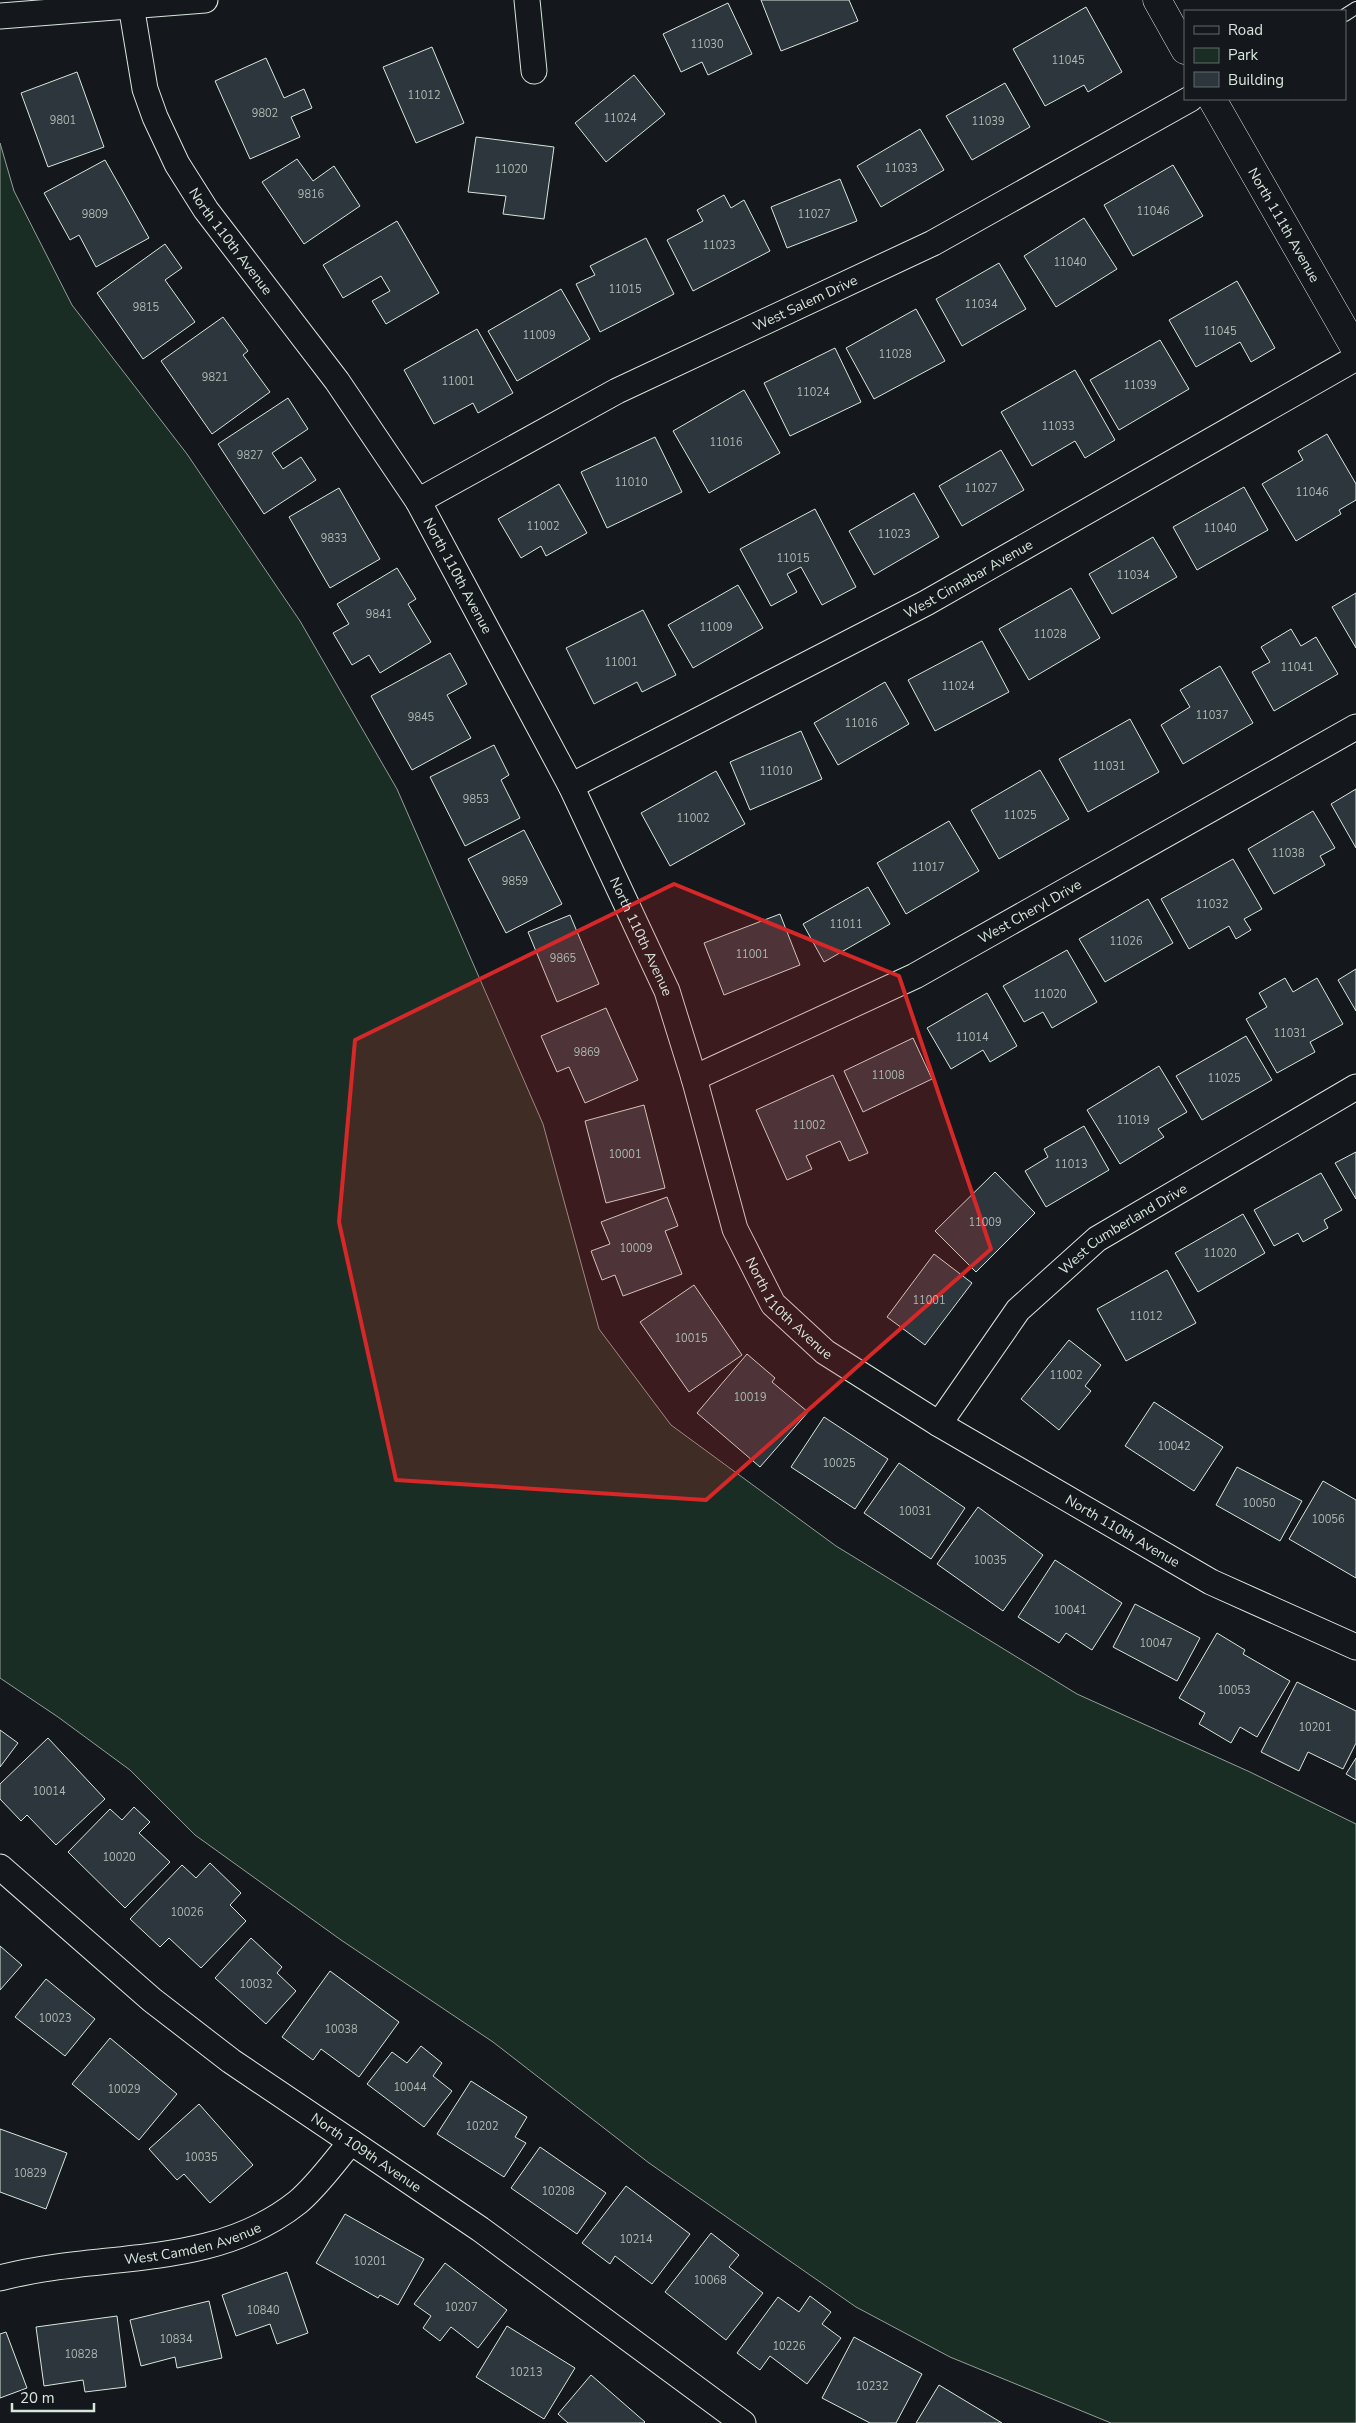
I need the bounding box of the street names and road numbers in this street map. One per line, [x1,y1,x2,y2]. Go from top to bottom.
street label: North 111th Avenue [1244,164,1325,286]
street label: North 110th Avenue [185,184,277,299]
street label: West Salem Drive [750,270,860,336]
street label: North 110th Avenue [419,514,497,637]
street label: West Cinnabar Avenue [900,535,1036,622]
street label: North 110th Avenue [605,874,677,998]
street label: West Cheryl Drive [975,875,1085,948]
street label: West Cumberland Drive [1054,1179,1191,1279]
street label: North 110th Avenue [741,1254,836,1364]
street label: North 110th Avenue [1062,1490,1184,1571]
street label: North 109th Avenue [307,2108,425,2196]
street label: West Camden Avenue [123,2218,264,2269]

